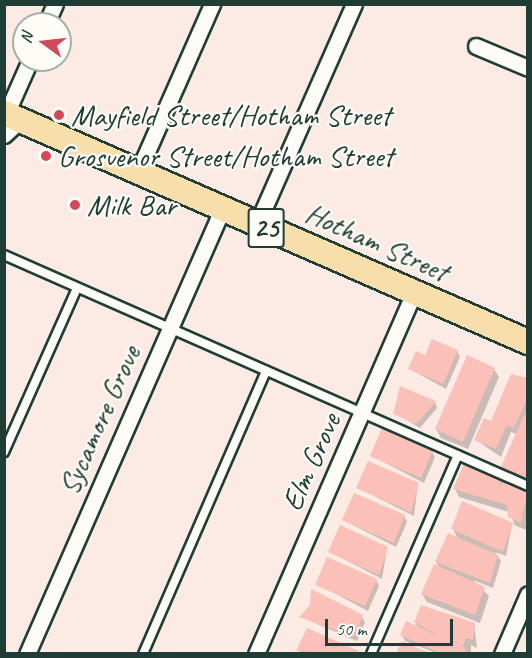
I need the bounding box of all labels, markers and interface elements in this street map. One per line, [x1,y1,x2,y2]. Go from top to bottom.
north arrow [12,12,72,72]
text: N [16,30,37,45]
place label: Mayfield Street/Hotham Street [71,97,391,133]
marker: Mayfield Street/Hotham Street [52,108,66,122]
place label: Grosvenor Street/Hotham Street [58,138,394,174]
marker: Grosvenor Street/Hotham Street [39,149,53,163]
place label: Milk Bar [87,187,177,223]
street label: Hotham Street [300,195,454,289]
marker: Milk Bar [68,198,82,212]
road number: 25 [246,203,286,253]
street label: Sycamore Grove [50,340,148,500]
street label: Elm Grove [274,408,348,516]
scale bar [328,607,456,645]
text: 50 m [336,618,367,640]

